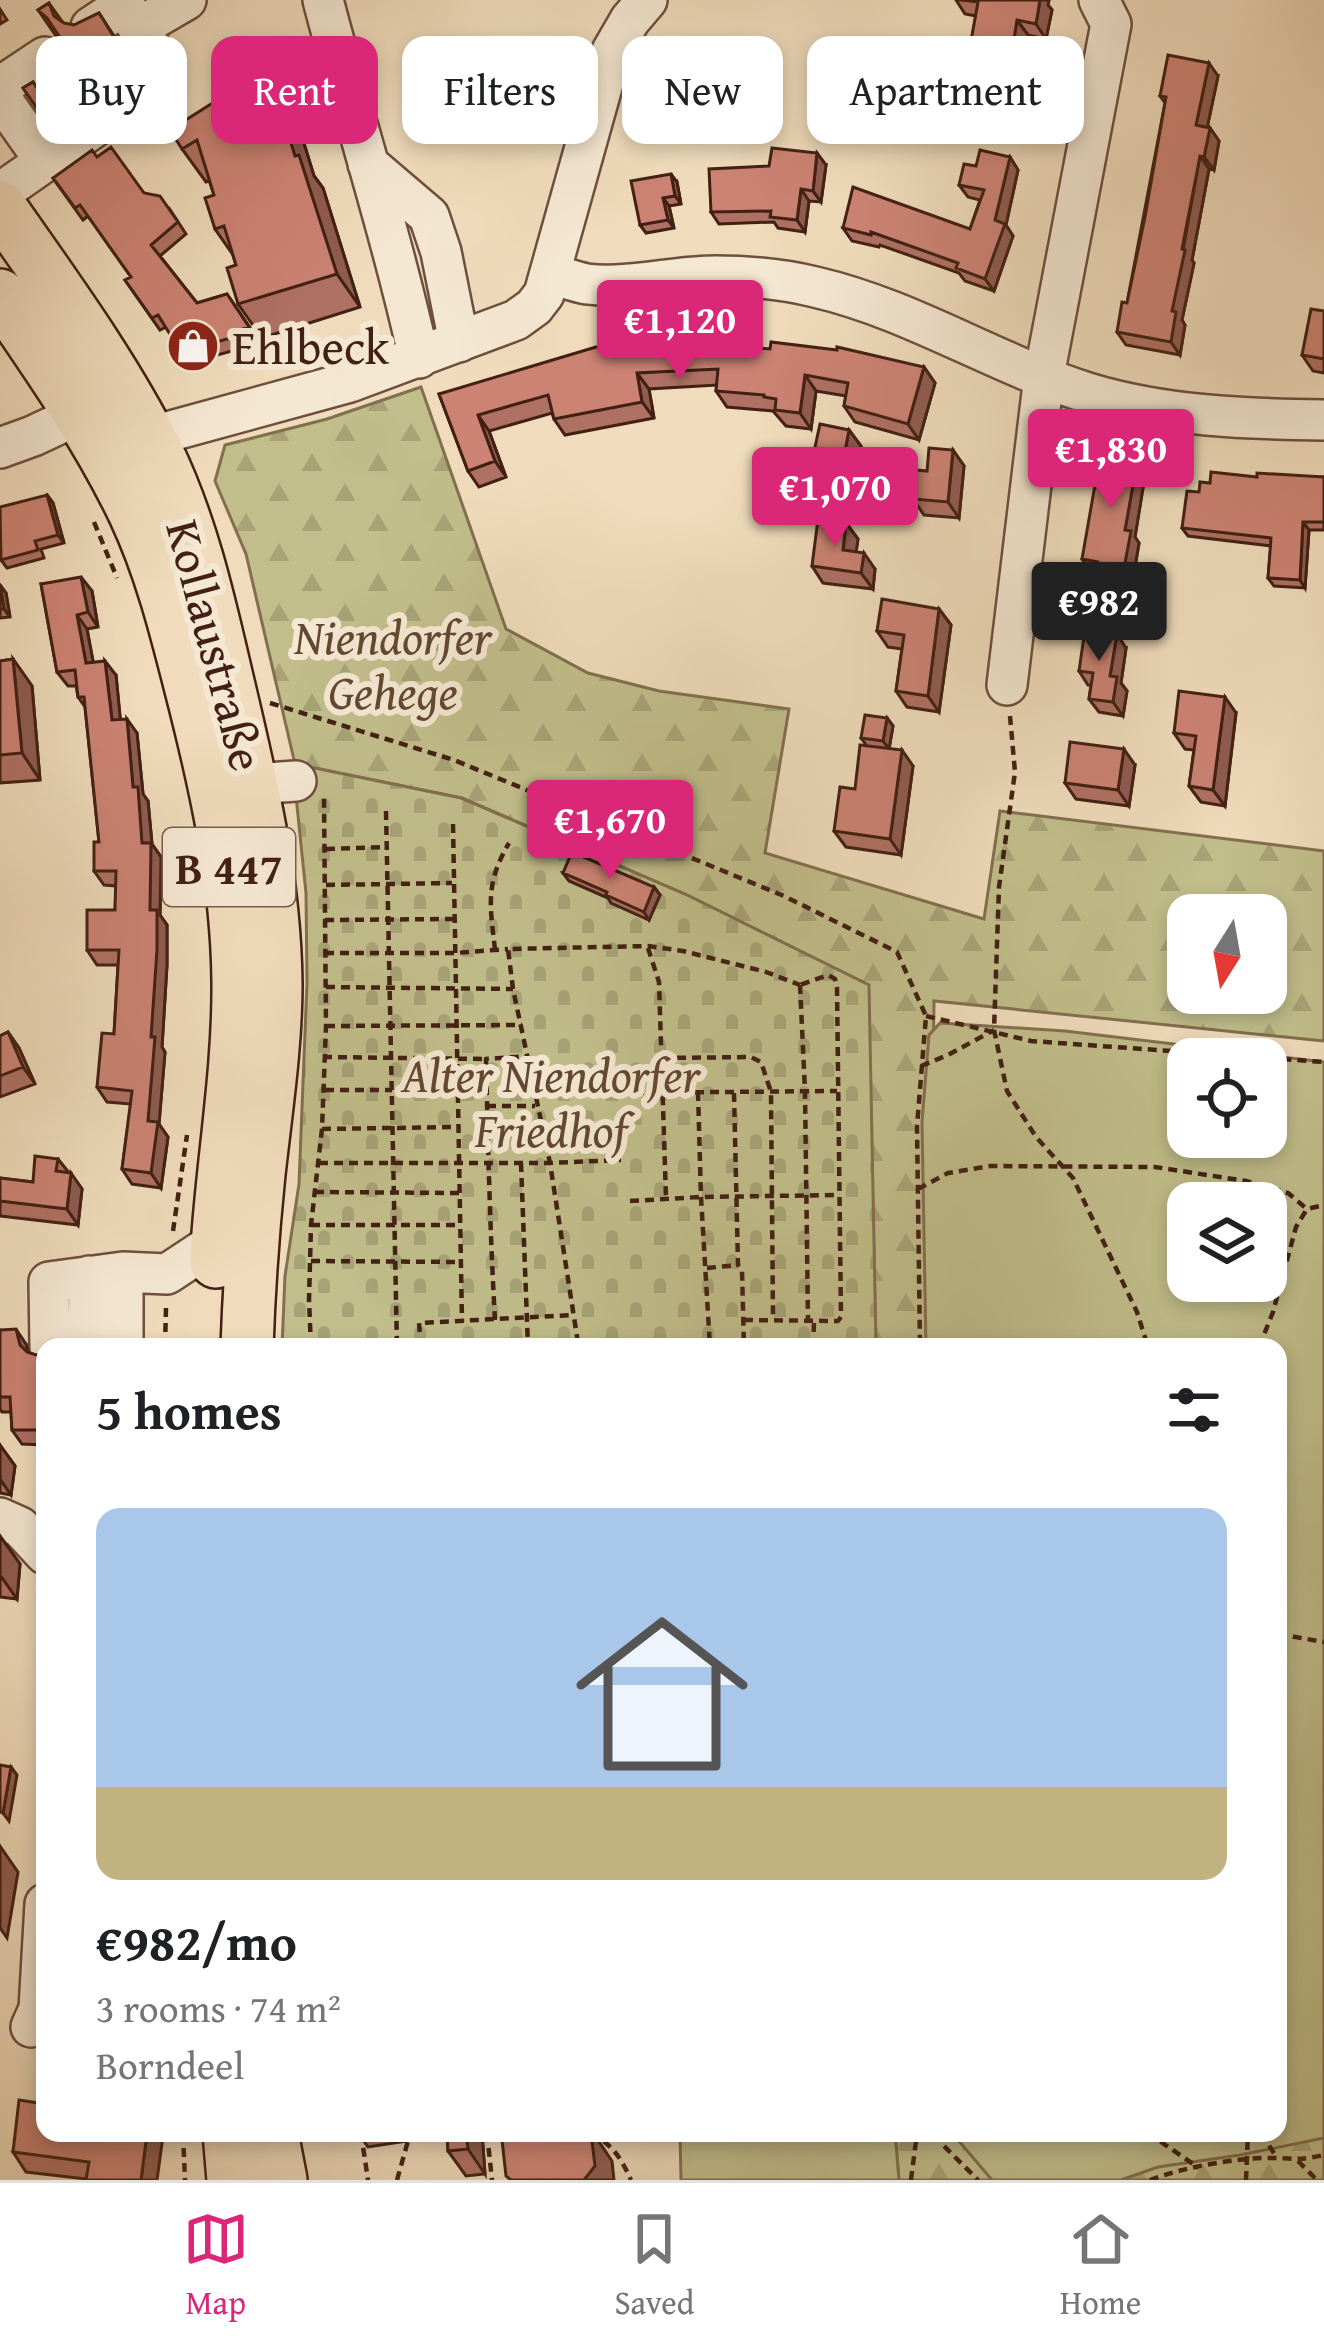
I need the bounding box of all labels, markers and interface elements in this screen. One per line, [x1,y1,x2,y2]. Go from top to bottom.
chip: Buy [36,36,187,144]
chip: Rent [211,36,378,144]
chip: Filters [402,36,598,144]
chip: New [622,36,783,144]
chip: Apartment [807,36,1084,144]
pin: €1,120 [582,280,778,382]
text: €1,120 [624,290,736,347]
place label: Ehlbeck [232,311,390,382]
shop icon: Ehlbeck [165,318,221,374]
pin: €1,830 [1013,409,1209,511]
text: €1,830 [1055,419,1167,476]
pin: €1,070 [737,447,933,549]
text: €1,070 [779,457,891,514]
street label: Kollaustraße [148,512,284,778]
pin: €982 [1028,562,1170,664]
text: €982 [1059,572,1139,629]
park label: Niendorfer Gehege [293,601,493,727]
pin: €1,670 [512,780,708,882]
text: €1,670 [554,790,666,847]
road number: B 447 [163,828,295,906]
north arrow [1167,894,1287,1014]
map controls [1167,894,1287,1302]
button: locate [1167,1038,1287,1158]
park label: Alter Niendorfer Friedhof [401,1039,702,1165]
button: layers [1167,1182,1287,1302]
text: 5 homes [96,1373,282,1448]
icon: filters [1161,1377,1227,1443]
icon: home [554,1586,770,1802]
text: €982/mo [96,1904,297,1979]
text: 3 rooms · 74 m² [96,1979,341,2036]
text: Borndeel [96,2036,244,2093]
tab: Map [183,2206,249,2326]
tab: Saved [614,2206,694,2326]
tab: Home [1060,2206,1141,2326]

